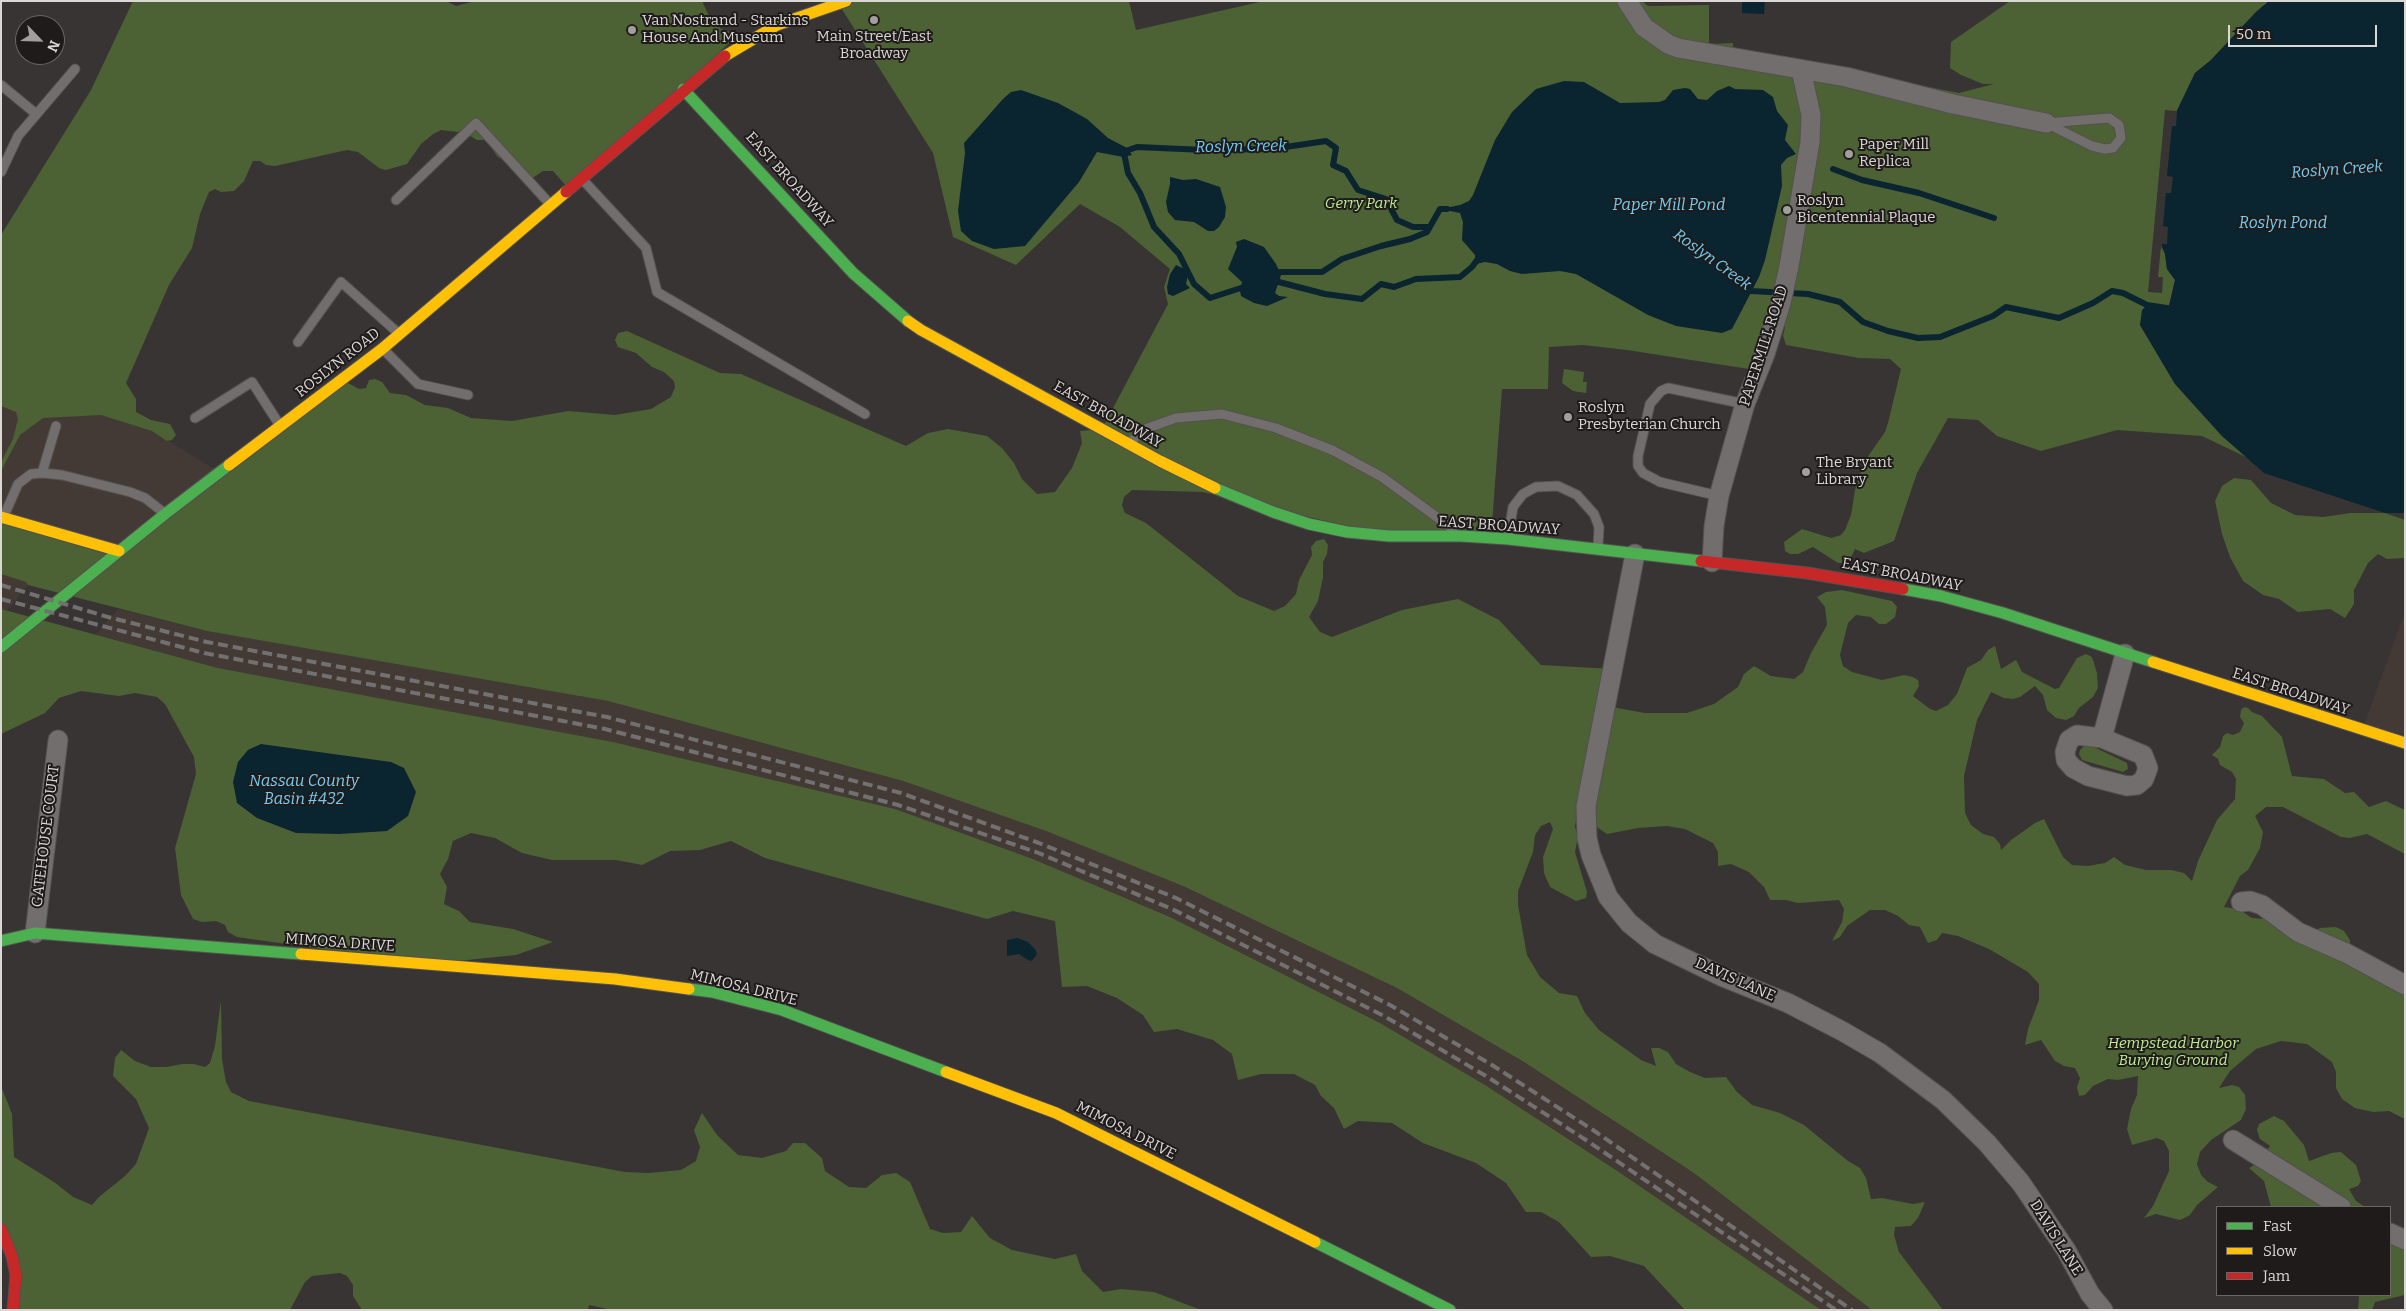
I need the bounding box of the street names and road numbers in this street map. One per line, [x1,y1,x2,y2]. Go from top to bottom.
street label: EAST BROADWAY [741,128,837,232]
street label: PAPERMILL ROAD [1736,283,1792,409]
street label: ROSLYN ROAD [292,325,384,401]
street label: EAST BROADWAY [1050,377,1166,453]
street label: EAST BROADWAY [1437,513,1561,539]
street label: EAST BROADWAY [1840,554,1964,596]
street label: EAST BROADWAY [2230,665,2352,719]
street label: GATEHOUSE COURT [28,764,64,908]
street label: MIMOSA DRIVE [285,930,395,956]
street label: DAVIS LANE [1692,954,1778,1006]
street label: MIMOSA DRIVE [688,966,800,1010]
street label: MIMOSA DRIVE [1073,1098,1179,1164]
street label: DAVIS LANE [2026,1197,2086,1279]

